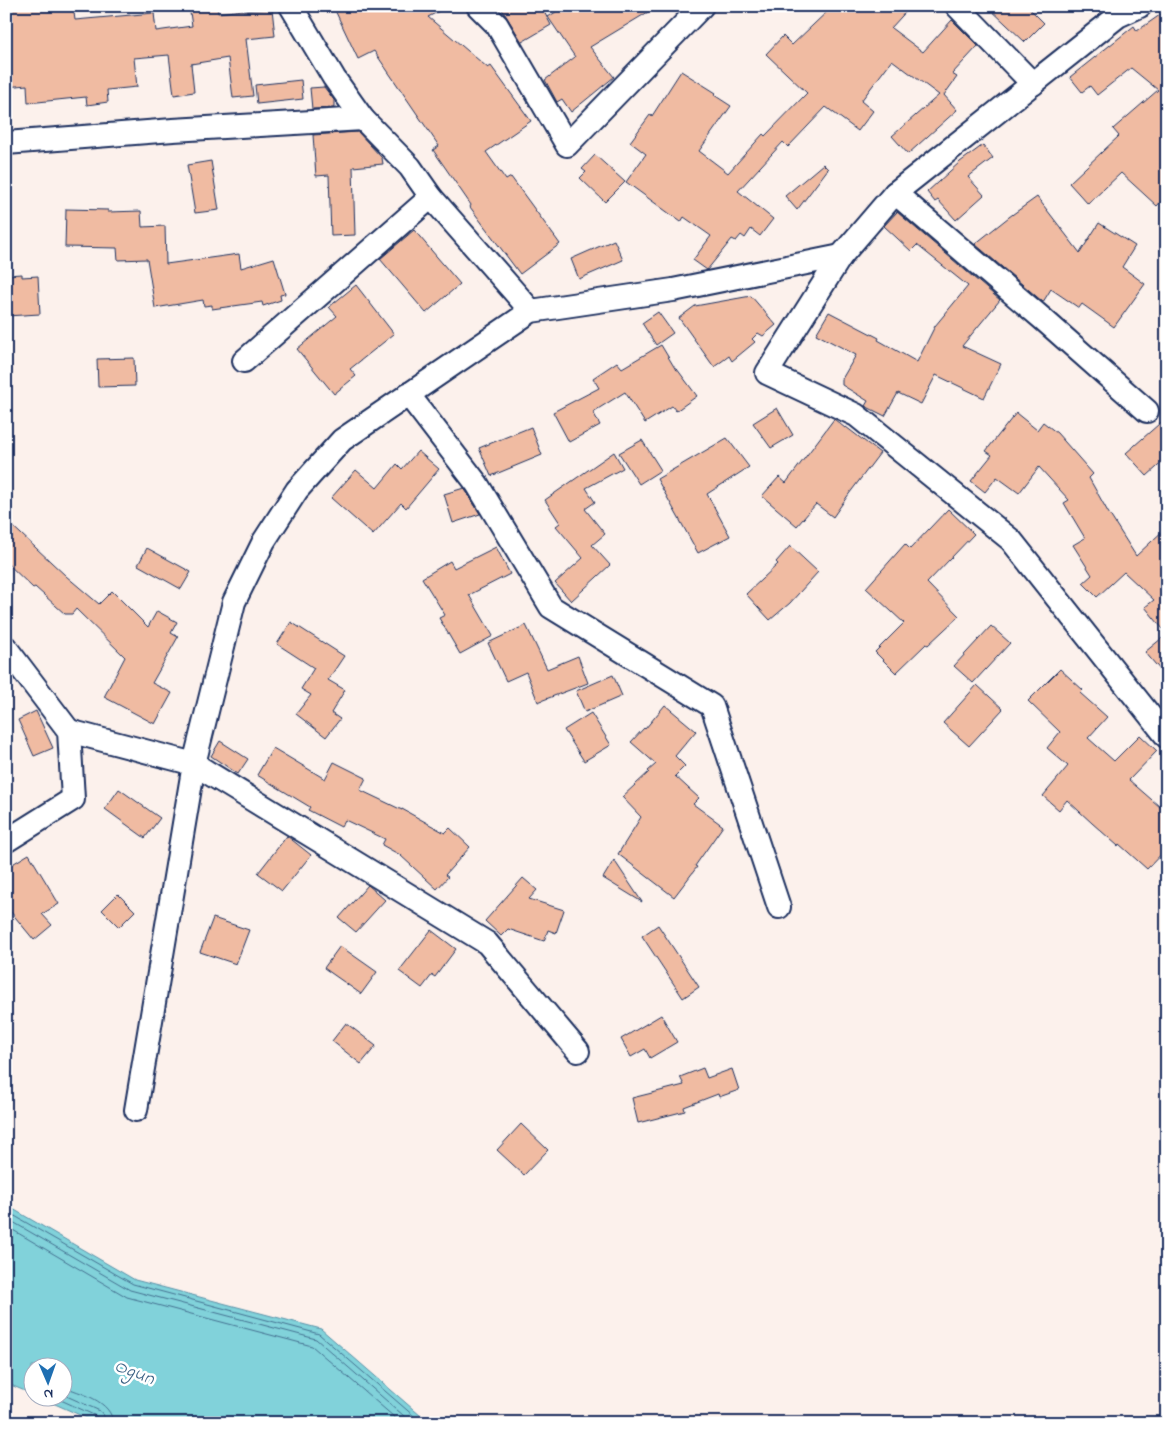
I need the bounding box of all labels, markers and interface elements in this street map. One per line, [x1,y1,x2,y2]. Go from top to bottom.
water label: Ogun [110,1353,159,1394]
north arrow [22,1356,72,1406]
text: N [43,1383,53,1404]

